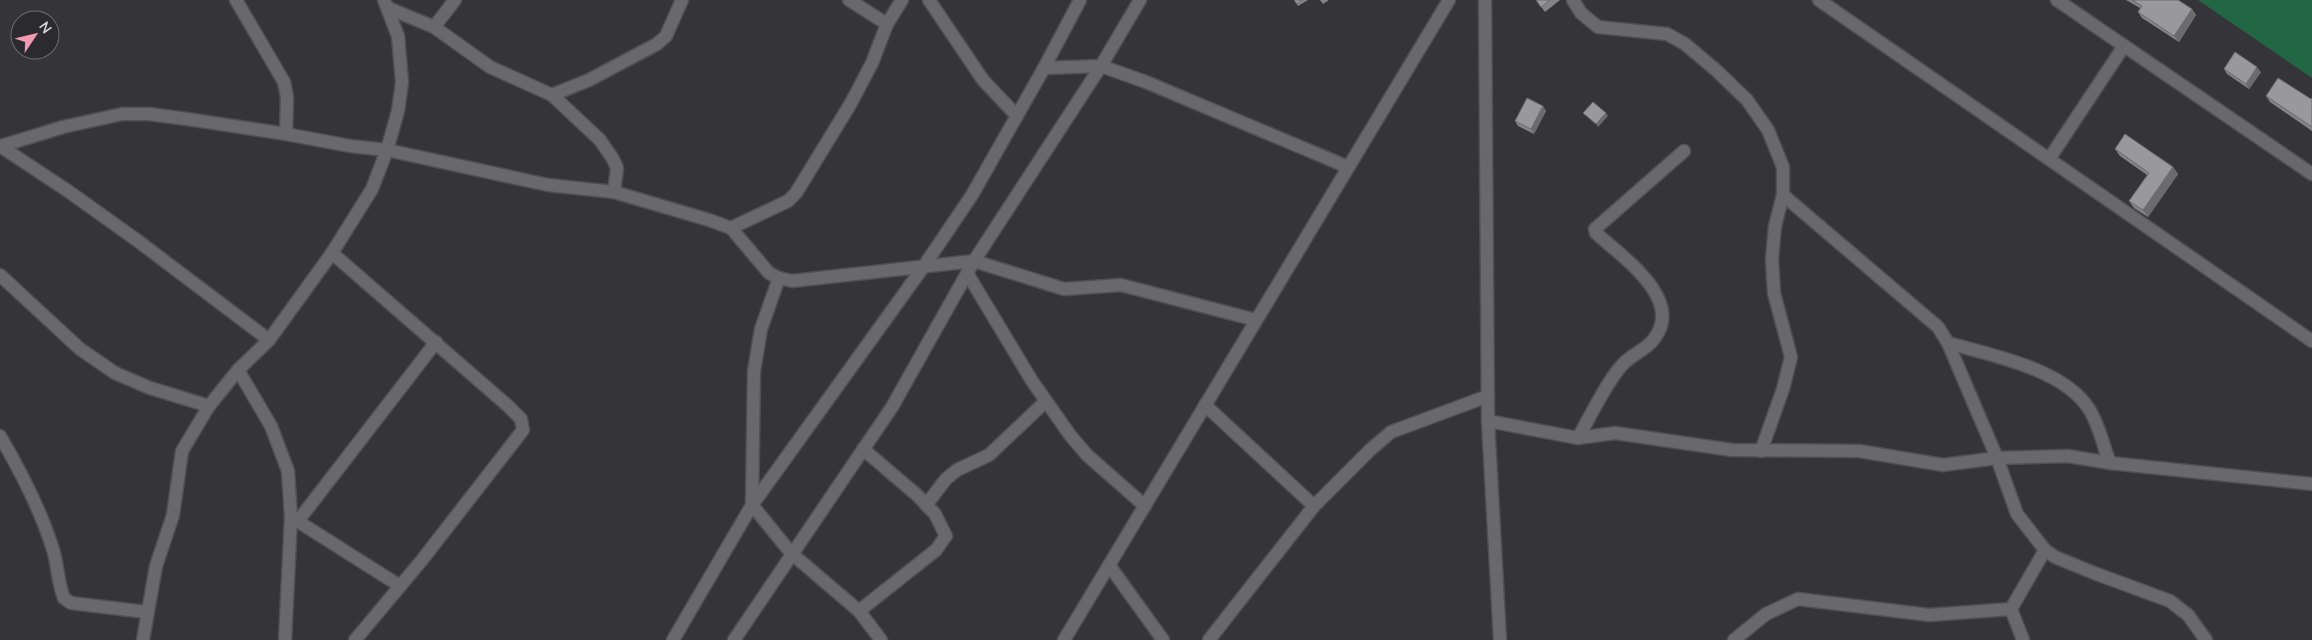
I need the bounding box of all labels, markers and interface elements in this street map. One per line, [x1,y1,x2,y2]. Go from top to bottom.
north arrow [10,10,60,60]
text: N [34,18,56,38]

